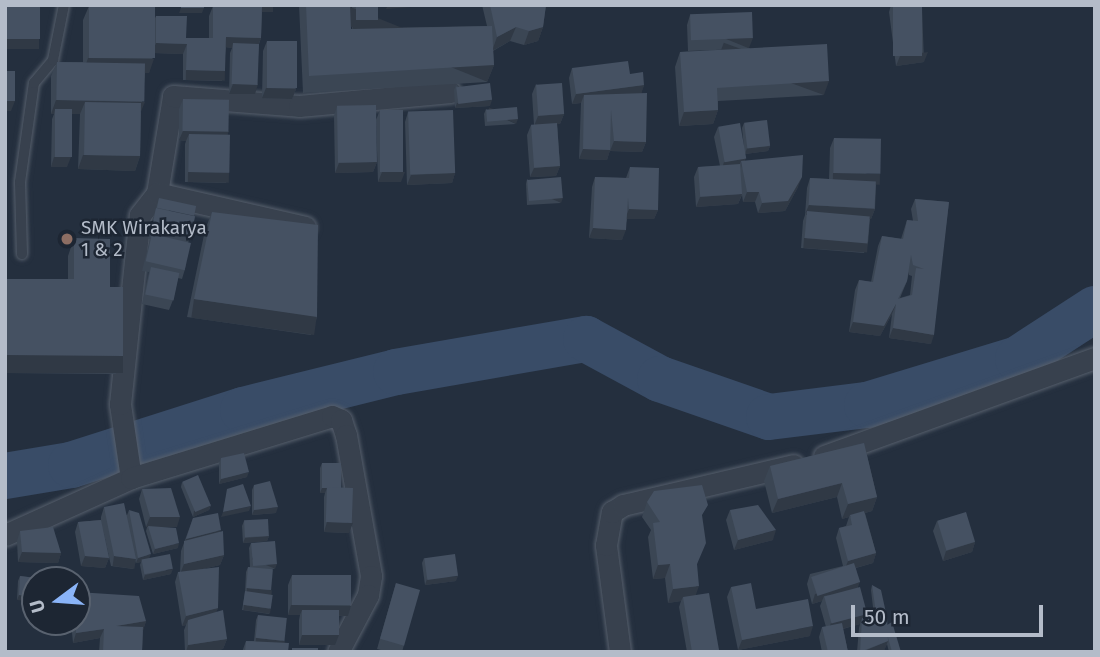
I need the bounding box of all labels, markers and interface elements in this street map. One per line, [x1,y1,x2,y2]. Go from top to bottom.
place label: SMK Wirakarya 1 & 2 [81,217,207,261]
marker: SMK Wirakarya 1 & 2 [59,231,75,247]
north arrow [21,566,91,636]
scale bar [855,590,1048,634]
text: U [24,597,50,615]
text: 50 m [864,604,910,630]

